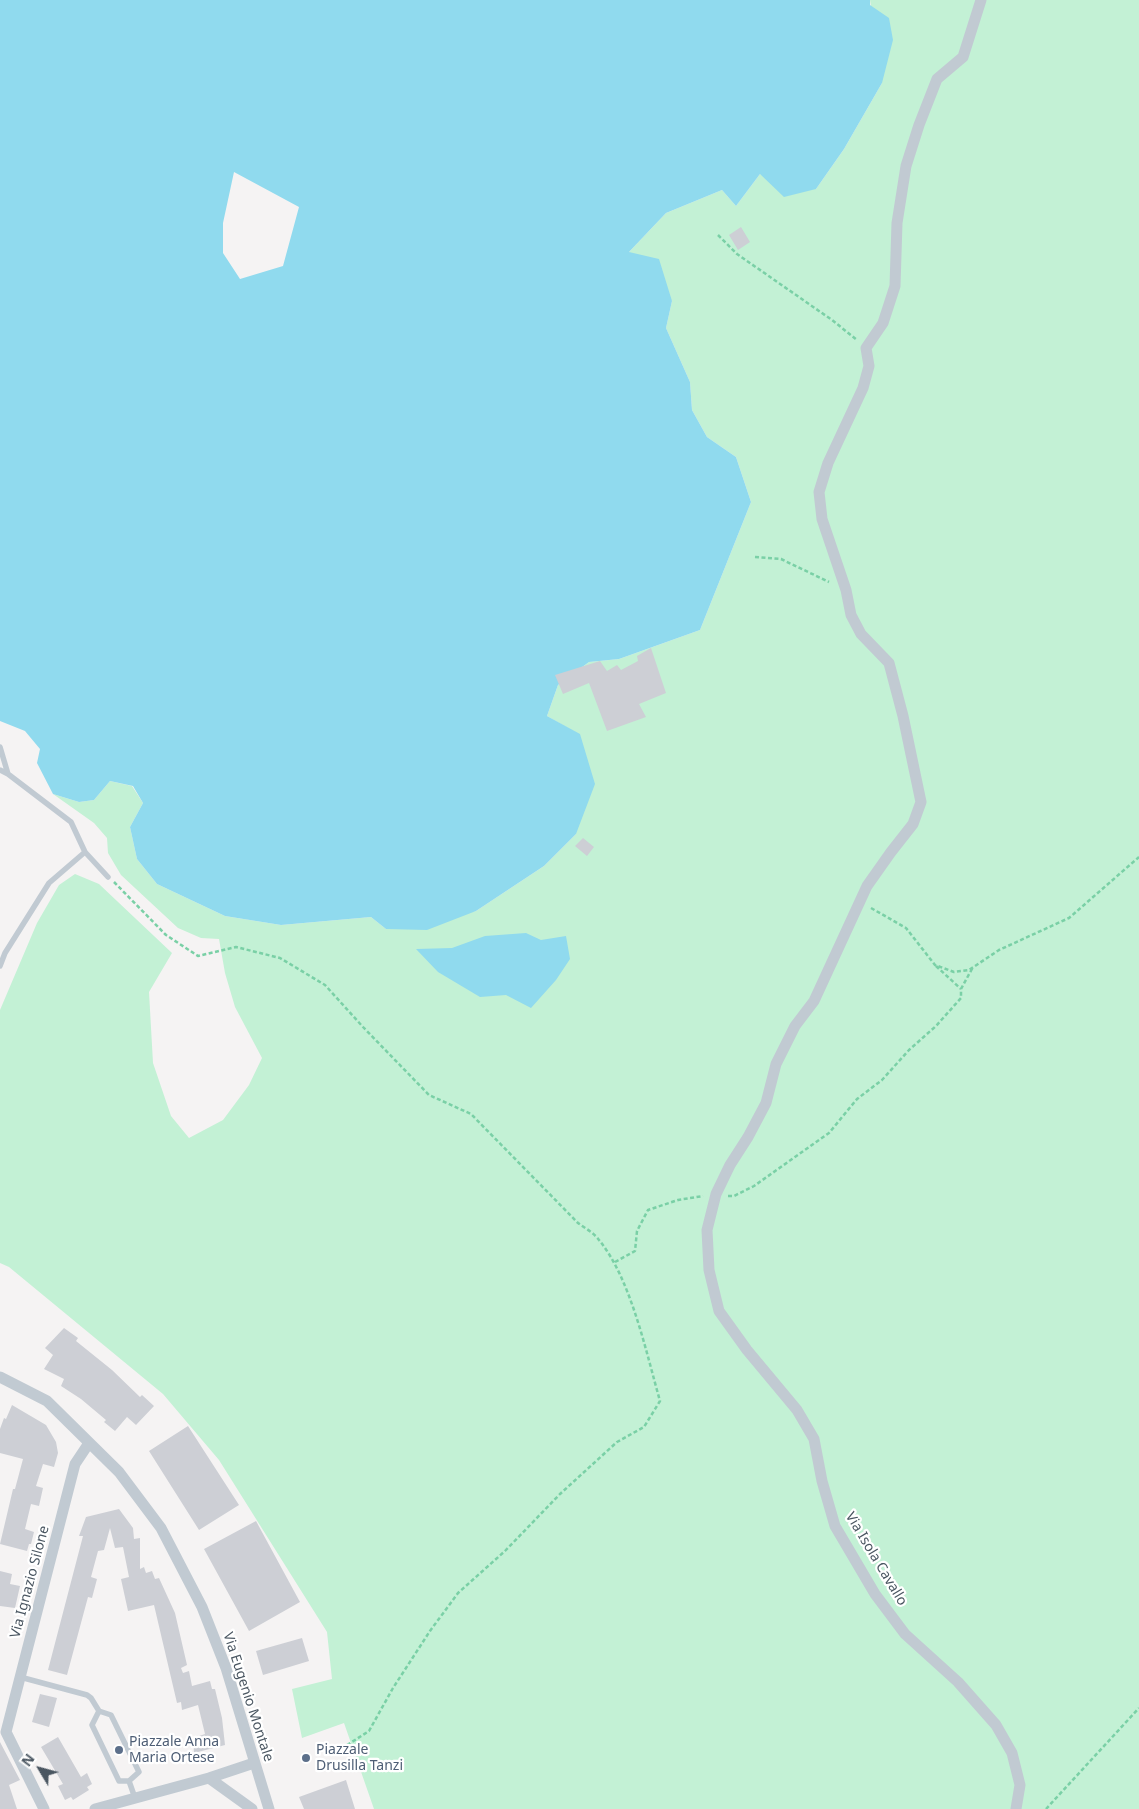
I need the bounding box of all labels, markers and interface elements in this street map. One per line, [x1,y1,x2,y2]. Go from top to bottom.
street label: Via Isola Cavallo [842,1509,910,1609]
street label: Via Ignazio Silone [7,1524,53,1640]
street label: Via Eugenio Montale [219,1630,277,1764]
place label: Piazzale Anna Maria Ortese [129,1734,219,1766]
place label: Piazzale Drusilla Tanzi [316,1742,403,1774]
north arrow [15,1744,65,1794]
marker: Piazzale Anna Maria Ortese [113,1744,125,1756]
text: N [17,1749,39,1770]
marker: Piazzale Drusilla Tanzi [300,1752,312,1764]

